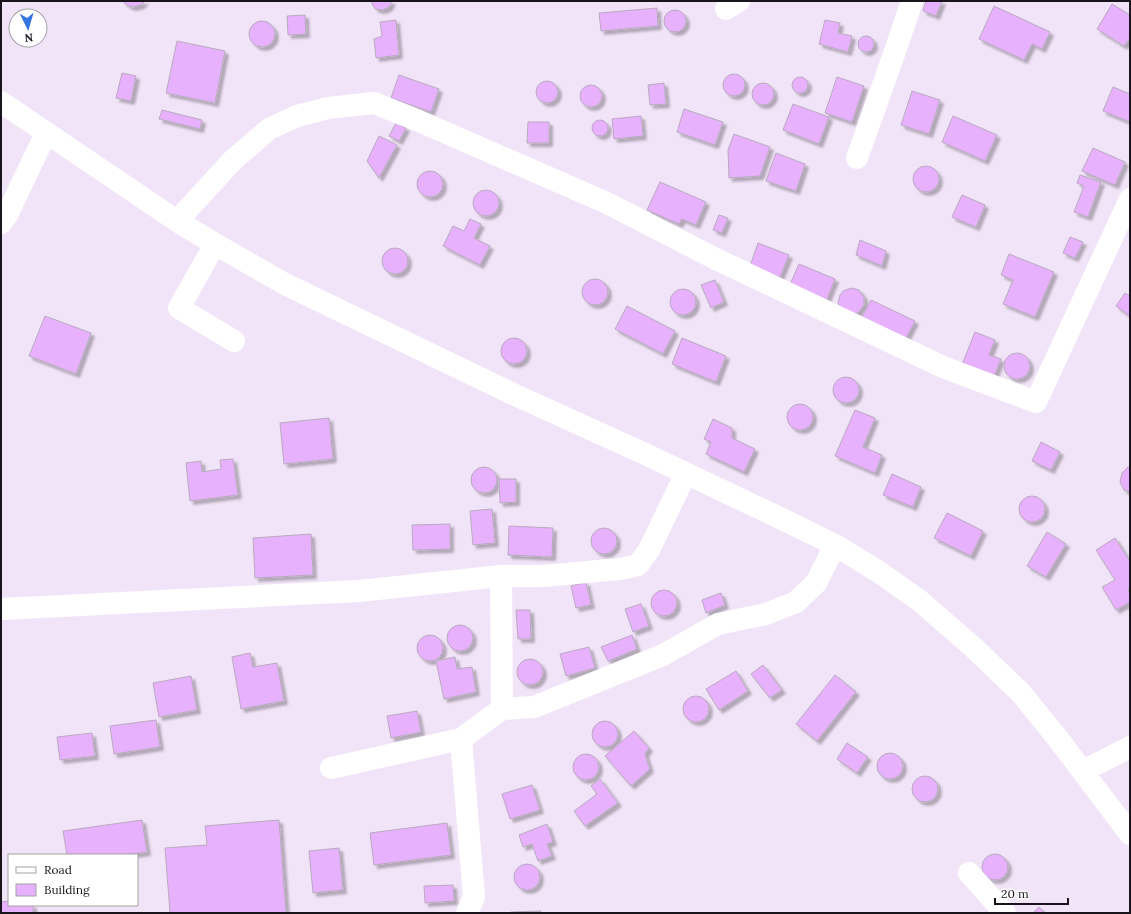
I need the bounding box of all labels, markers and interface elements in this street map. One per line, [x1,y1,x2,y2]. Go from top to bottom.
north arrow [8,8,48,48]
text: N [24,31,34,45]
legend [8,854,138,906]
text: Road [44,862,72,877]
scale bar [995,880,1068,906]
text: Building [44,882,90,897]
text: 20 m [1001,886,1029,901]

